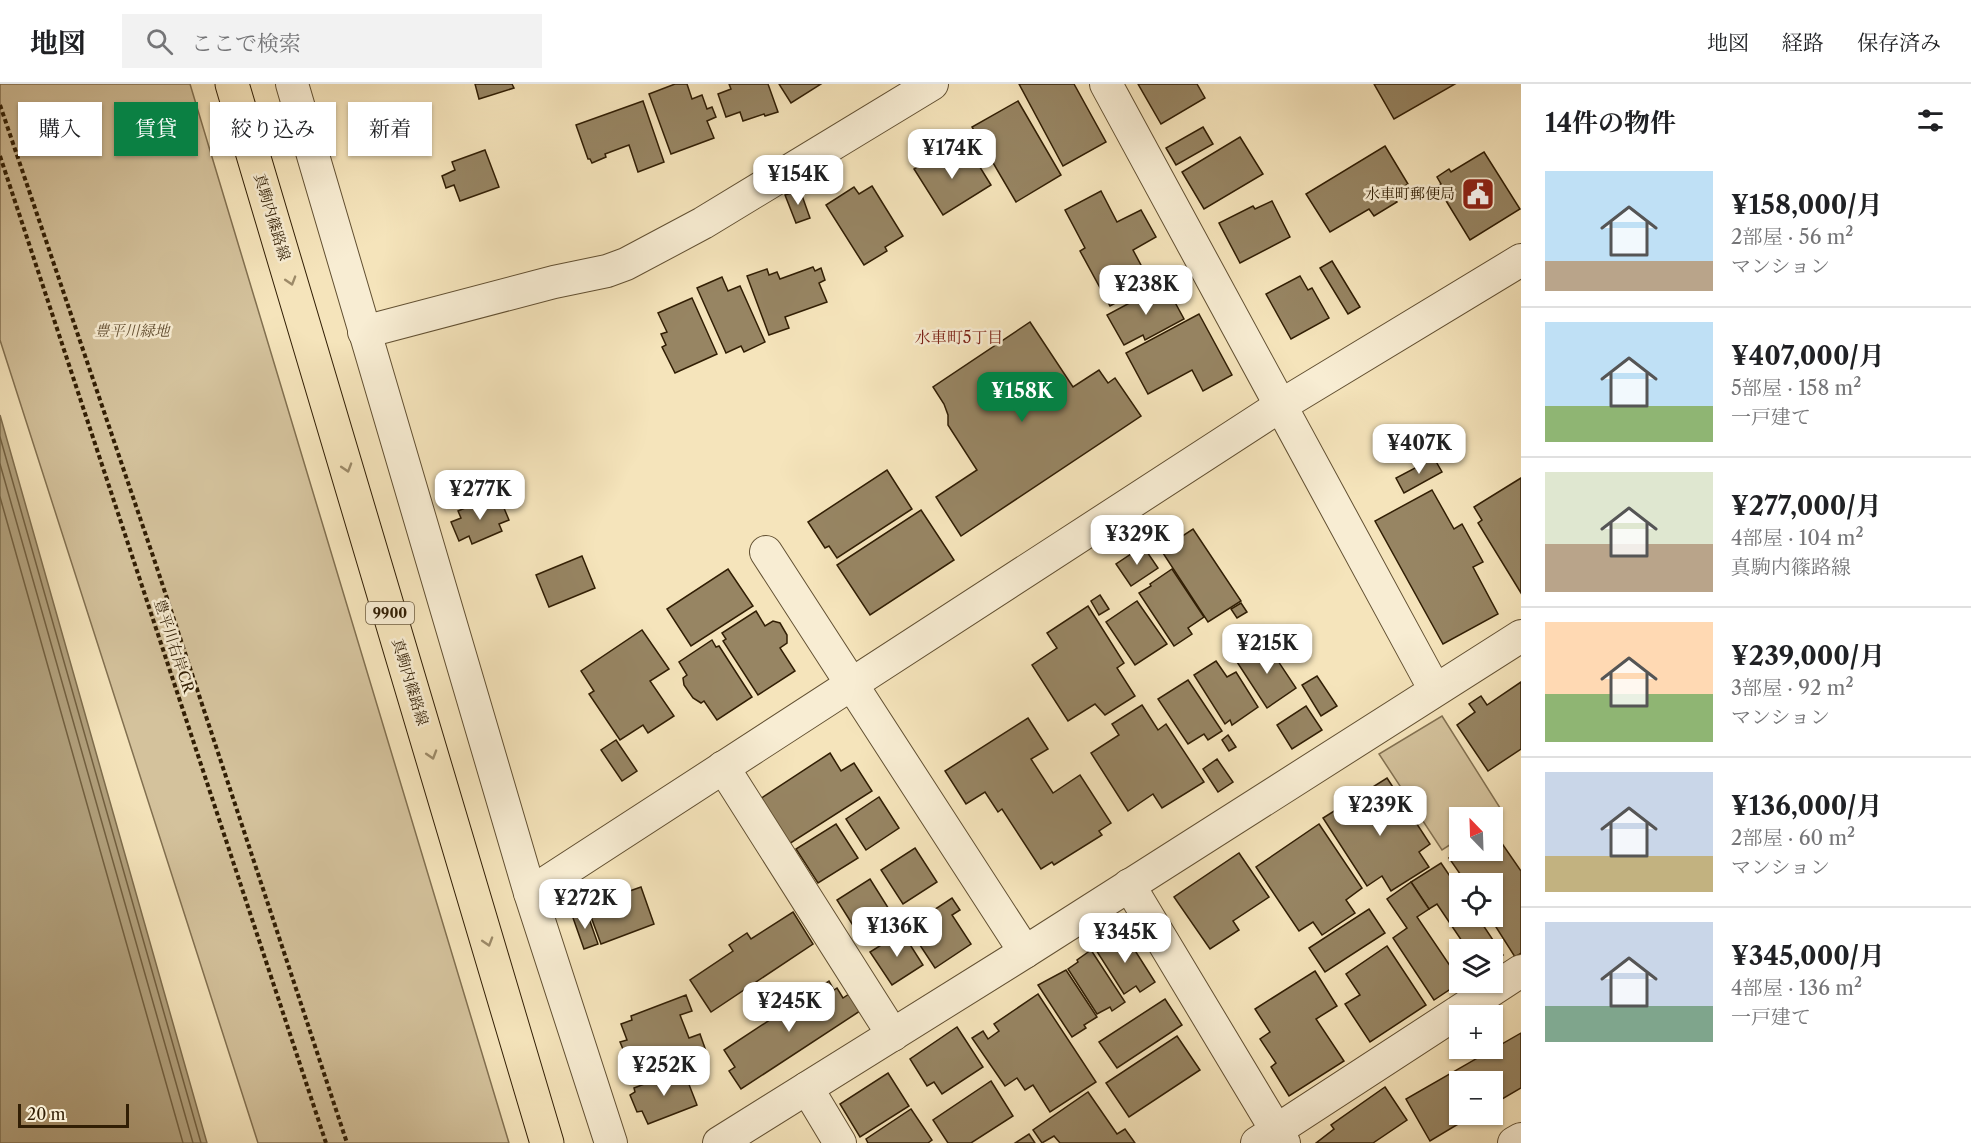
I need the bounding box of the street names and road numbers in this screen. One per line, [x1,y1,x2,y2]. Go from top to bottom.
street label: 真駒内篠路線 [250,171,295,263]
street label: 豊平川右岸CR [150,597,199,696]
road number: 9900 [366,602,414,624]
street label: 真駒内篠路線 [388,636,433,728]

